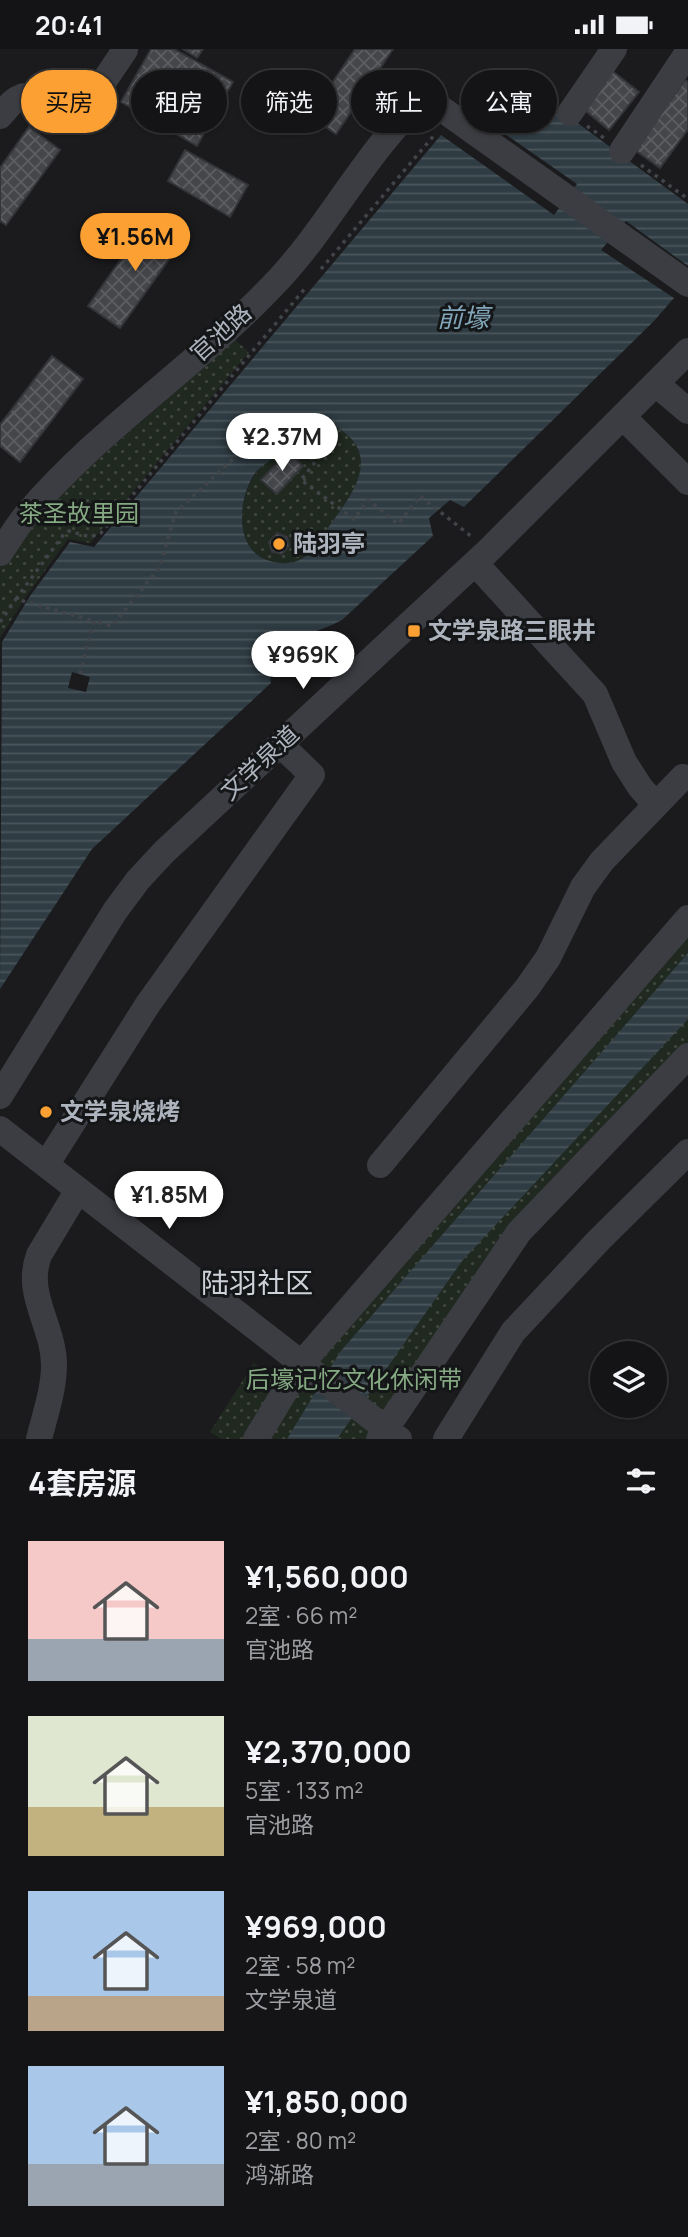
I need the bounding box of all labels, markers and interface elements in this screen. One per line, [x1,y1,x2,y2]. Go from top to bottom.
text: 20:41 [35,7,104,43]
chip: 买房 [21,70,117,133]
chip: 租房 [131,70,227,133]
chip: 筛选 [241,70,337,133]
chip: 新上 [351,70,447,133]
chip: 公寓 [461,70,557,133]
pin: ¥1.56M [78,213,192,273]
text: ¥1.56M [96,220,174,252]
street label: 官池路 [182,296,258,368]
water label: 前壕 [437,299,493,335]
pin: ¥2.37M [225,413,339,473]
text: ¥2.37M [242,420,322,452]
park label: 茶圣故里园 [19,496,139,529]
place label: 陆羽亭 [293,526,365,559]
marker: 陆羽亭 [271,536,287,552]
place label: 文学泉路三眼井 [428,613,596,646]
marker: 文学泉路三眼井 [406,623,422,639]
pin: ¥969K [254,631,352,691]
text: ¥969K [267,638,339,670]
street label: 文学泉道 [213,717,305,807]
place label: 文学泉烧烤 [60,1094,180,1127]
marker: 文学泉烧烤 [38,1104,54,1120]
pin: ¥1.85M [112,1171,226,1231]
text: ¥1.85M [130,1178,208,1210]
district label: 陆羽社区 [201,1263,313,1301]
map controls [590,1341,667,1418]
button: layers [590,1341,667,1418]
park label: 后壕记忆文化休闲带 [246,1362,462,1395]
text: 4套房源 [28,1462,136,1503]
icon: filters [622,1462,660,1500]
text: ¥1,560,000 [245,1556,409,1597]
icon: home [84,1569,168,1653]
text: 2室 · 66 m² [245,1599,357,1631]
text: 官池路 [245,1633,314,1665]
text: ¥2,370,000 [245,1731,412,1772]
icon: home [84,1744,168,1828]
text: 5室 · 133 m² [245,1774,363,1806]
text: 官池路 [245,1808,314,1840]
text: ¥969,000 [245,1906,387,1947]
icon: home [84,1919,168,2003]
text: 2室 · 58 m² [245,1949,355,1981]
text: 文学泉道 [245,1983,337,2015]
text: ¥1,850,000 [245,2081,408,2122]
icon: home [84,2094,168,2178]
text: 2室 · 80 m² [245,2124,356,2156]
text: 鸿渐路 [245,2158,314,2190]

